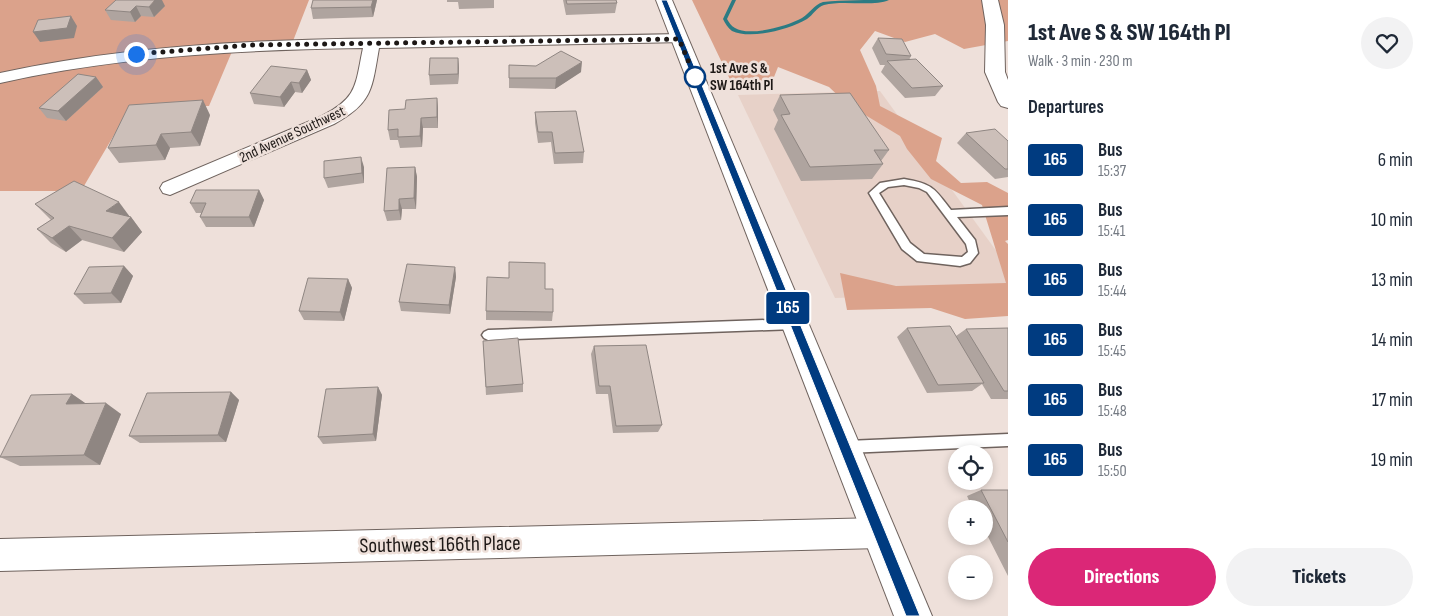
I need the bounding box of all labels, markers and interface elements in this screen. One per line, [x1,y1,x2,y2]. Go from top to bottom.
button: heart [1361,17,1413,69]
text: 1st Ave S & SW 164th Pl [1028,18,1231,47]
your location [124,42,149,67]
text: Walk · 3 min · 230 m [1028,52,1132,71]
place label: 1st Ave S & SW 164th Pl [710,59,773,95]
marker: 1st Ave S & SW 164th Pl [684,66,706,88]
text: Departures [1028,96,1104,119]
street label: 2nd Avenue Southwest [236,101,349,167]
text: Bus [1098,139,1123,162]
text: 165 [1044,149,1067,170]
text: 6 min [1378,149,1413,172]
text: 15:37 [1098,162,1126,181]
text: Bus [1098,199,1123,222]
text: 165 [1044,209,1067,230]
text: 10 min [1371,209,1413,232]
text: 15:41 [1098,222,1125,241]
text: Bus [1098,259,1123,282]
text: 165 [1044,269,1067,290]
text: 13 min [1372,269,1413,292]
text: 15:44 [1098,282,1126,301]
line badge: 165 [759,292,817,324]
text: 165 [776,297,800,318]
text: Bus [1098,319,1123,342]
text: 165 [1044,329,1067,350]
text: 14 min [1372,329,1413,352]
text: 15:45 [1098,342,1126,361]
text: Bus [1098,379,1123,402]
text: 165 [1044,389,1067,410]
text: 17 min [1372,389,1413,412]
text: 15:48 [1098,402,1127,421]
text: Bus [1098,439,1123,462]
map controls [948,445,993,600]
button: locate [948,445,993,490]
text: 165 [1044,449,1067,470]
text: 19 min [1371,449,1413,472]
text: 15:50 [1098,462,1127,481]
button: + [948,500,993,545]
street label: Southwest 166th Place [359,531,521,558]
button: Directions [1028,548,1216,606]
button: Tickets [1226,548,1413,606]
button: − [948,555,993,600]

